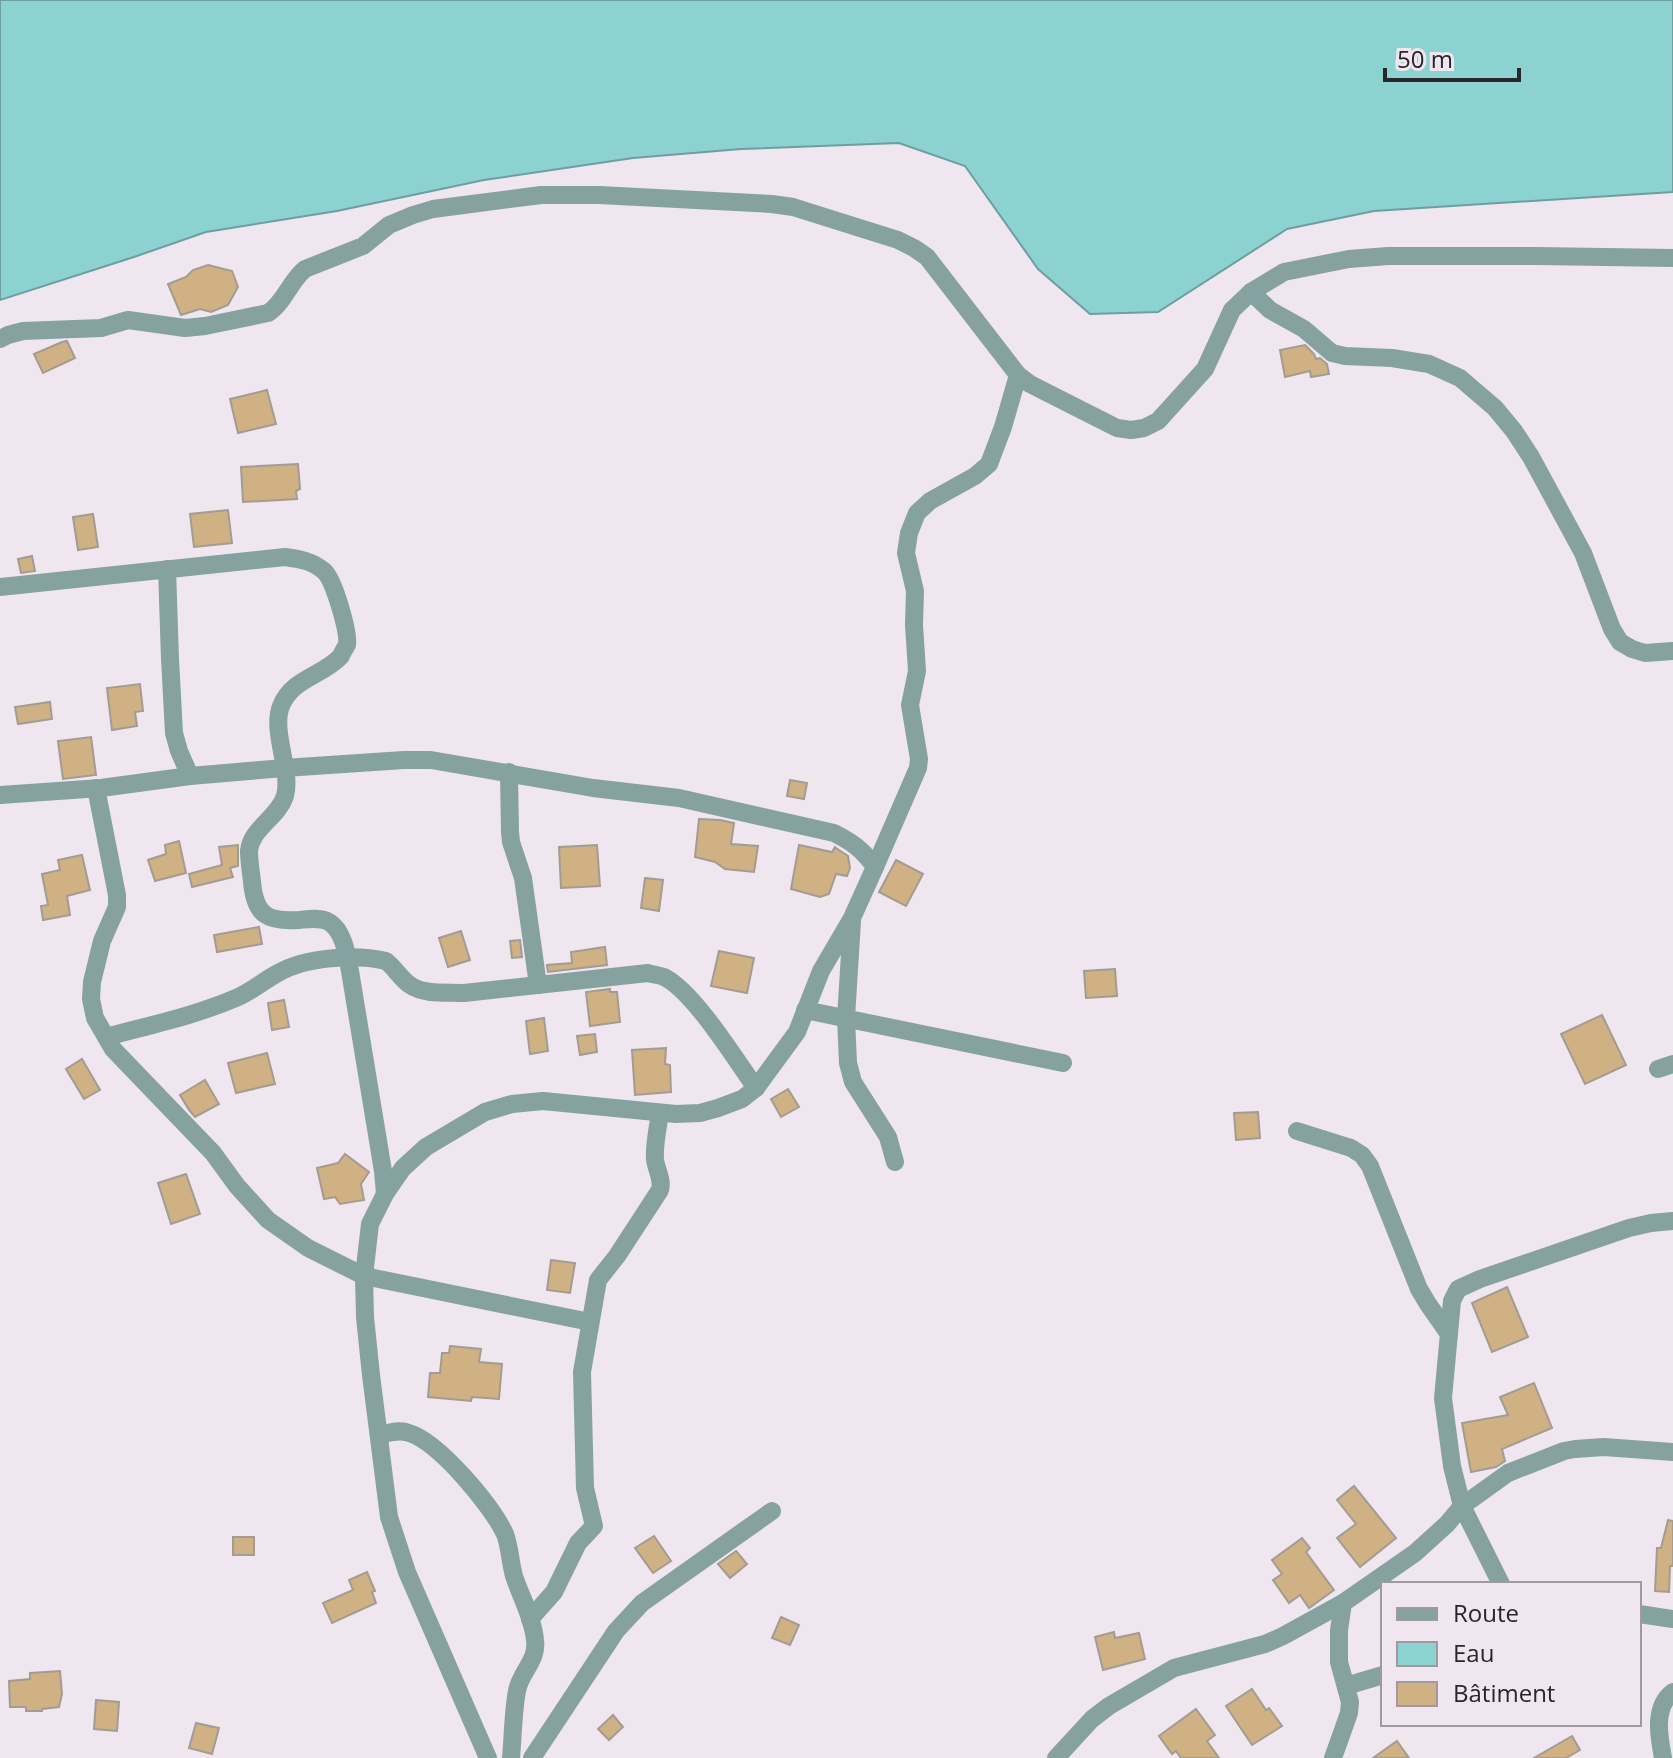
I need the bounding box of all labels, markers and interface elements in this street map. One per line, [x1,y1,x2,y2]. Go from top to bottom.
scale bar [1385,32,1519,82]
text: 50 m [1397,42,1453,75]
legend [1381,1582,1641,1726]
text: Route [1453,1596,1519,1629]
text: Eau [1453,1636,1494,1669]
text: Bâtiment [1453,1676,1555,1709]

